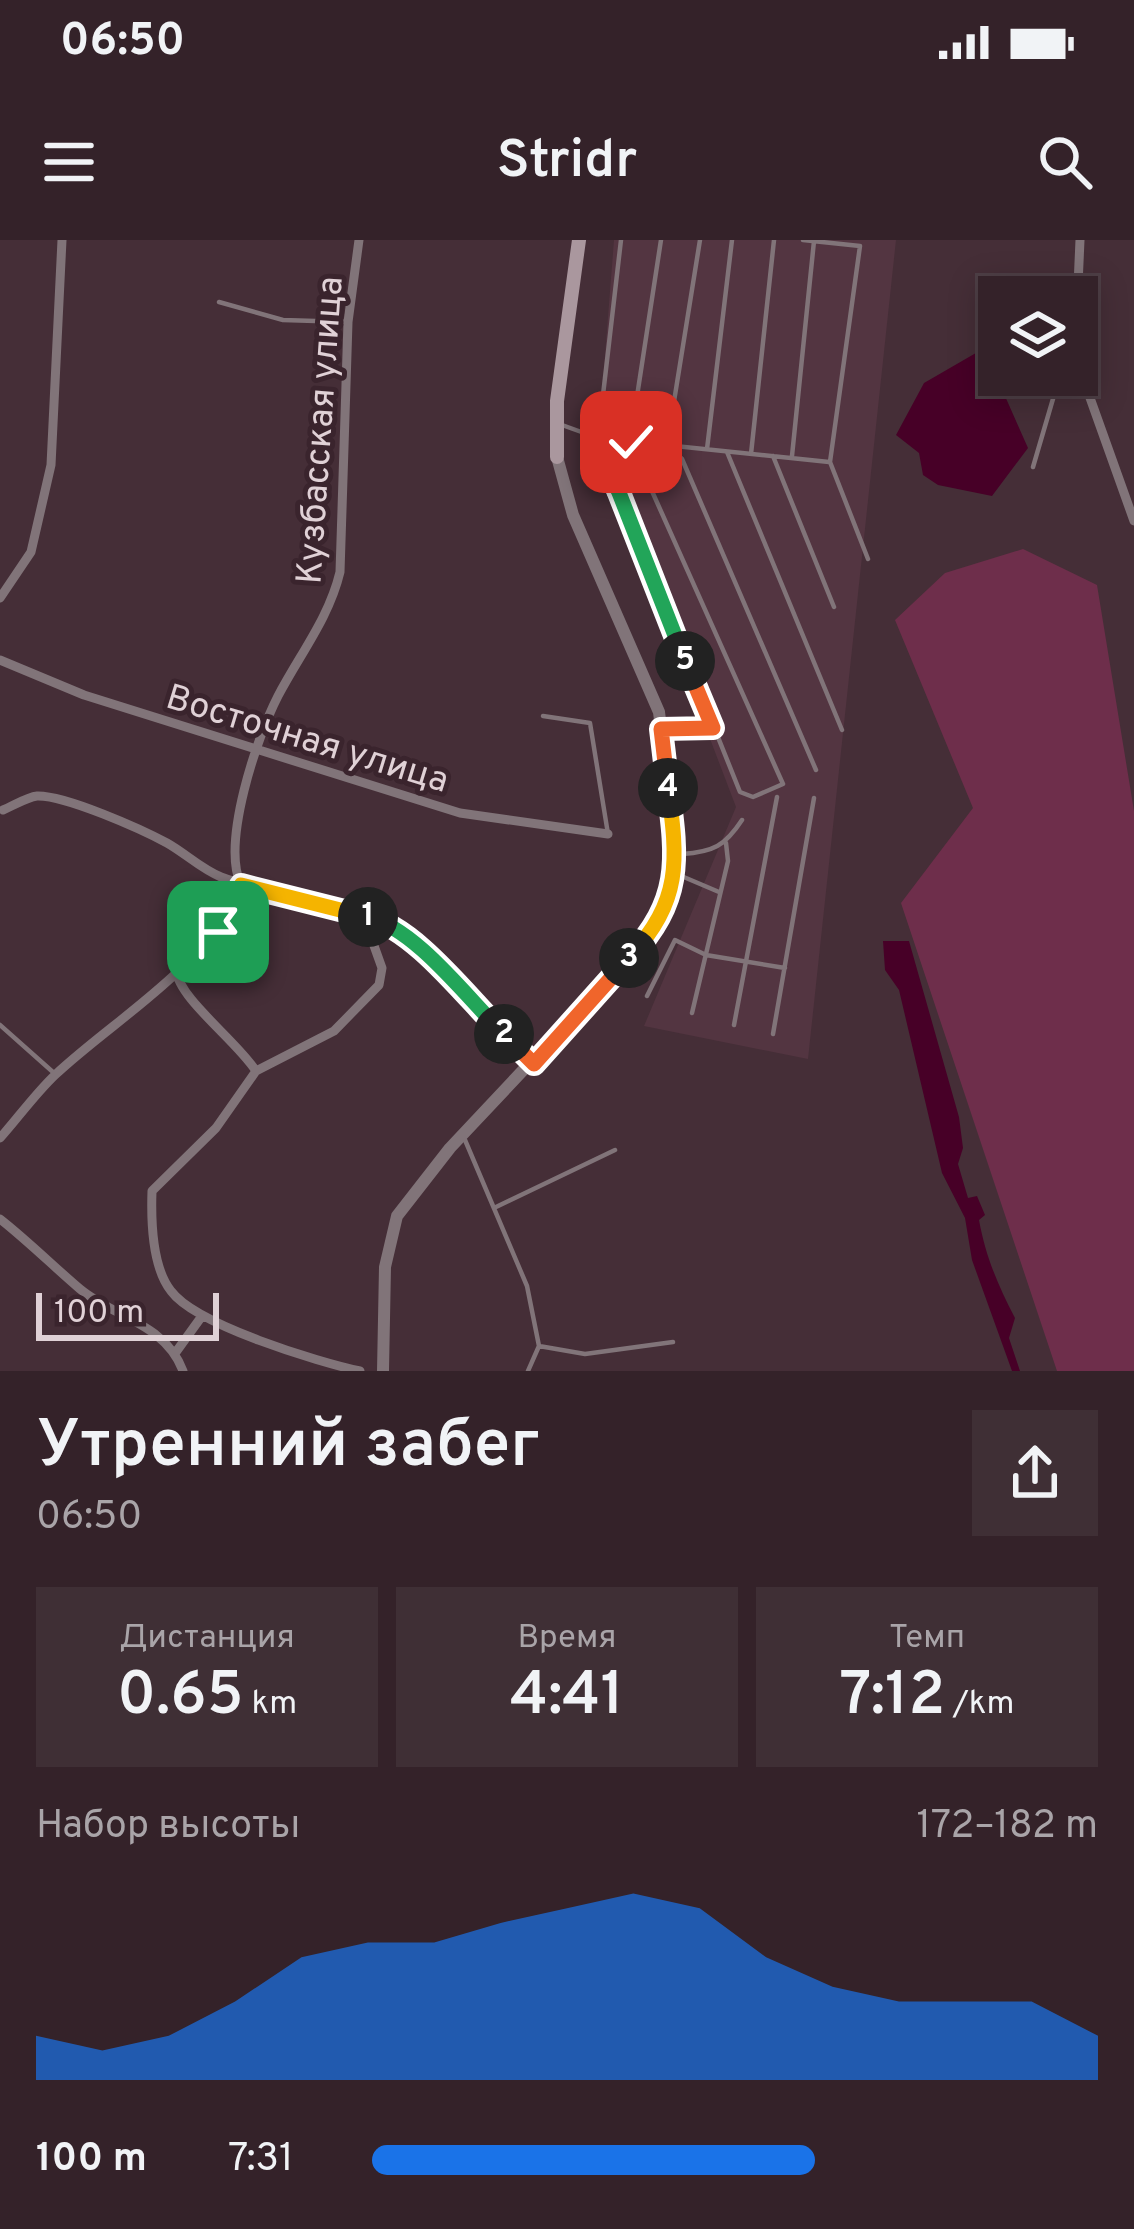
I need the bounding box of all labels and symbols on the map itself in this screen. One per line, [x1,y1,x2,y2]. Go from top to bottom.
street label: Кузбасская улица [288,275,356,586]
pin [580,391,682,493]
pin: 5 [655,631,715,691]
street label: Восточная улица [160,676,454,806]
pin: 4 [638,758,698,818]
pin [167,881,269,983]
pin: 1 [338,887,398,947]
pin: 3 [599,928,659,988]
pin: 2 [474,1004,534,1064]
scale bar [36,1287,219,1340]

